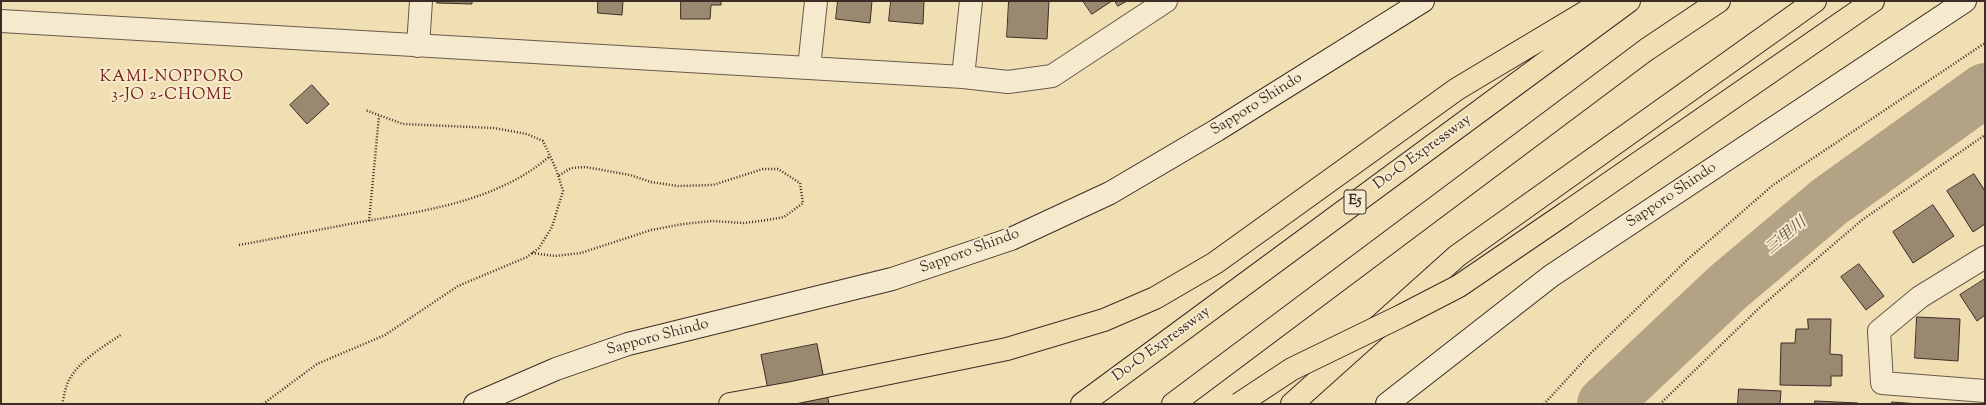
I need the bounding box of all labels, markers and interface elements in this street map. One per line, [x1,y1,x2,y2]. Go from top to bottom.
district label: KAMI-NOPPORO 3-JO 2-CHOME [100,68,244,106]
street label: Sapporo Shindo [1208,70,1306,140]
street label: Do-O Expressway [1371,112,1475,194]
street label: Sapporo Shindo [1624,159,1720,233]
road number: E5 [1344,190,1366,214]
water label: 三里川 [1762,214,1812,260]
street label: Sapporo Shindo [918,226,1022,278]
street label: Do-O Expressway [1110,304,1214,386]
street label: Sapporo Shindo [605,316,711,360]

